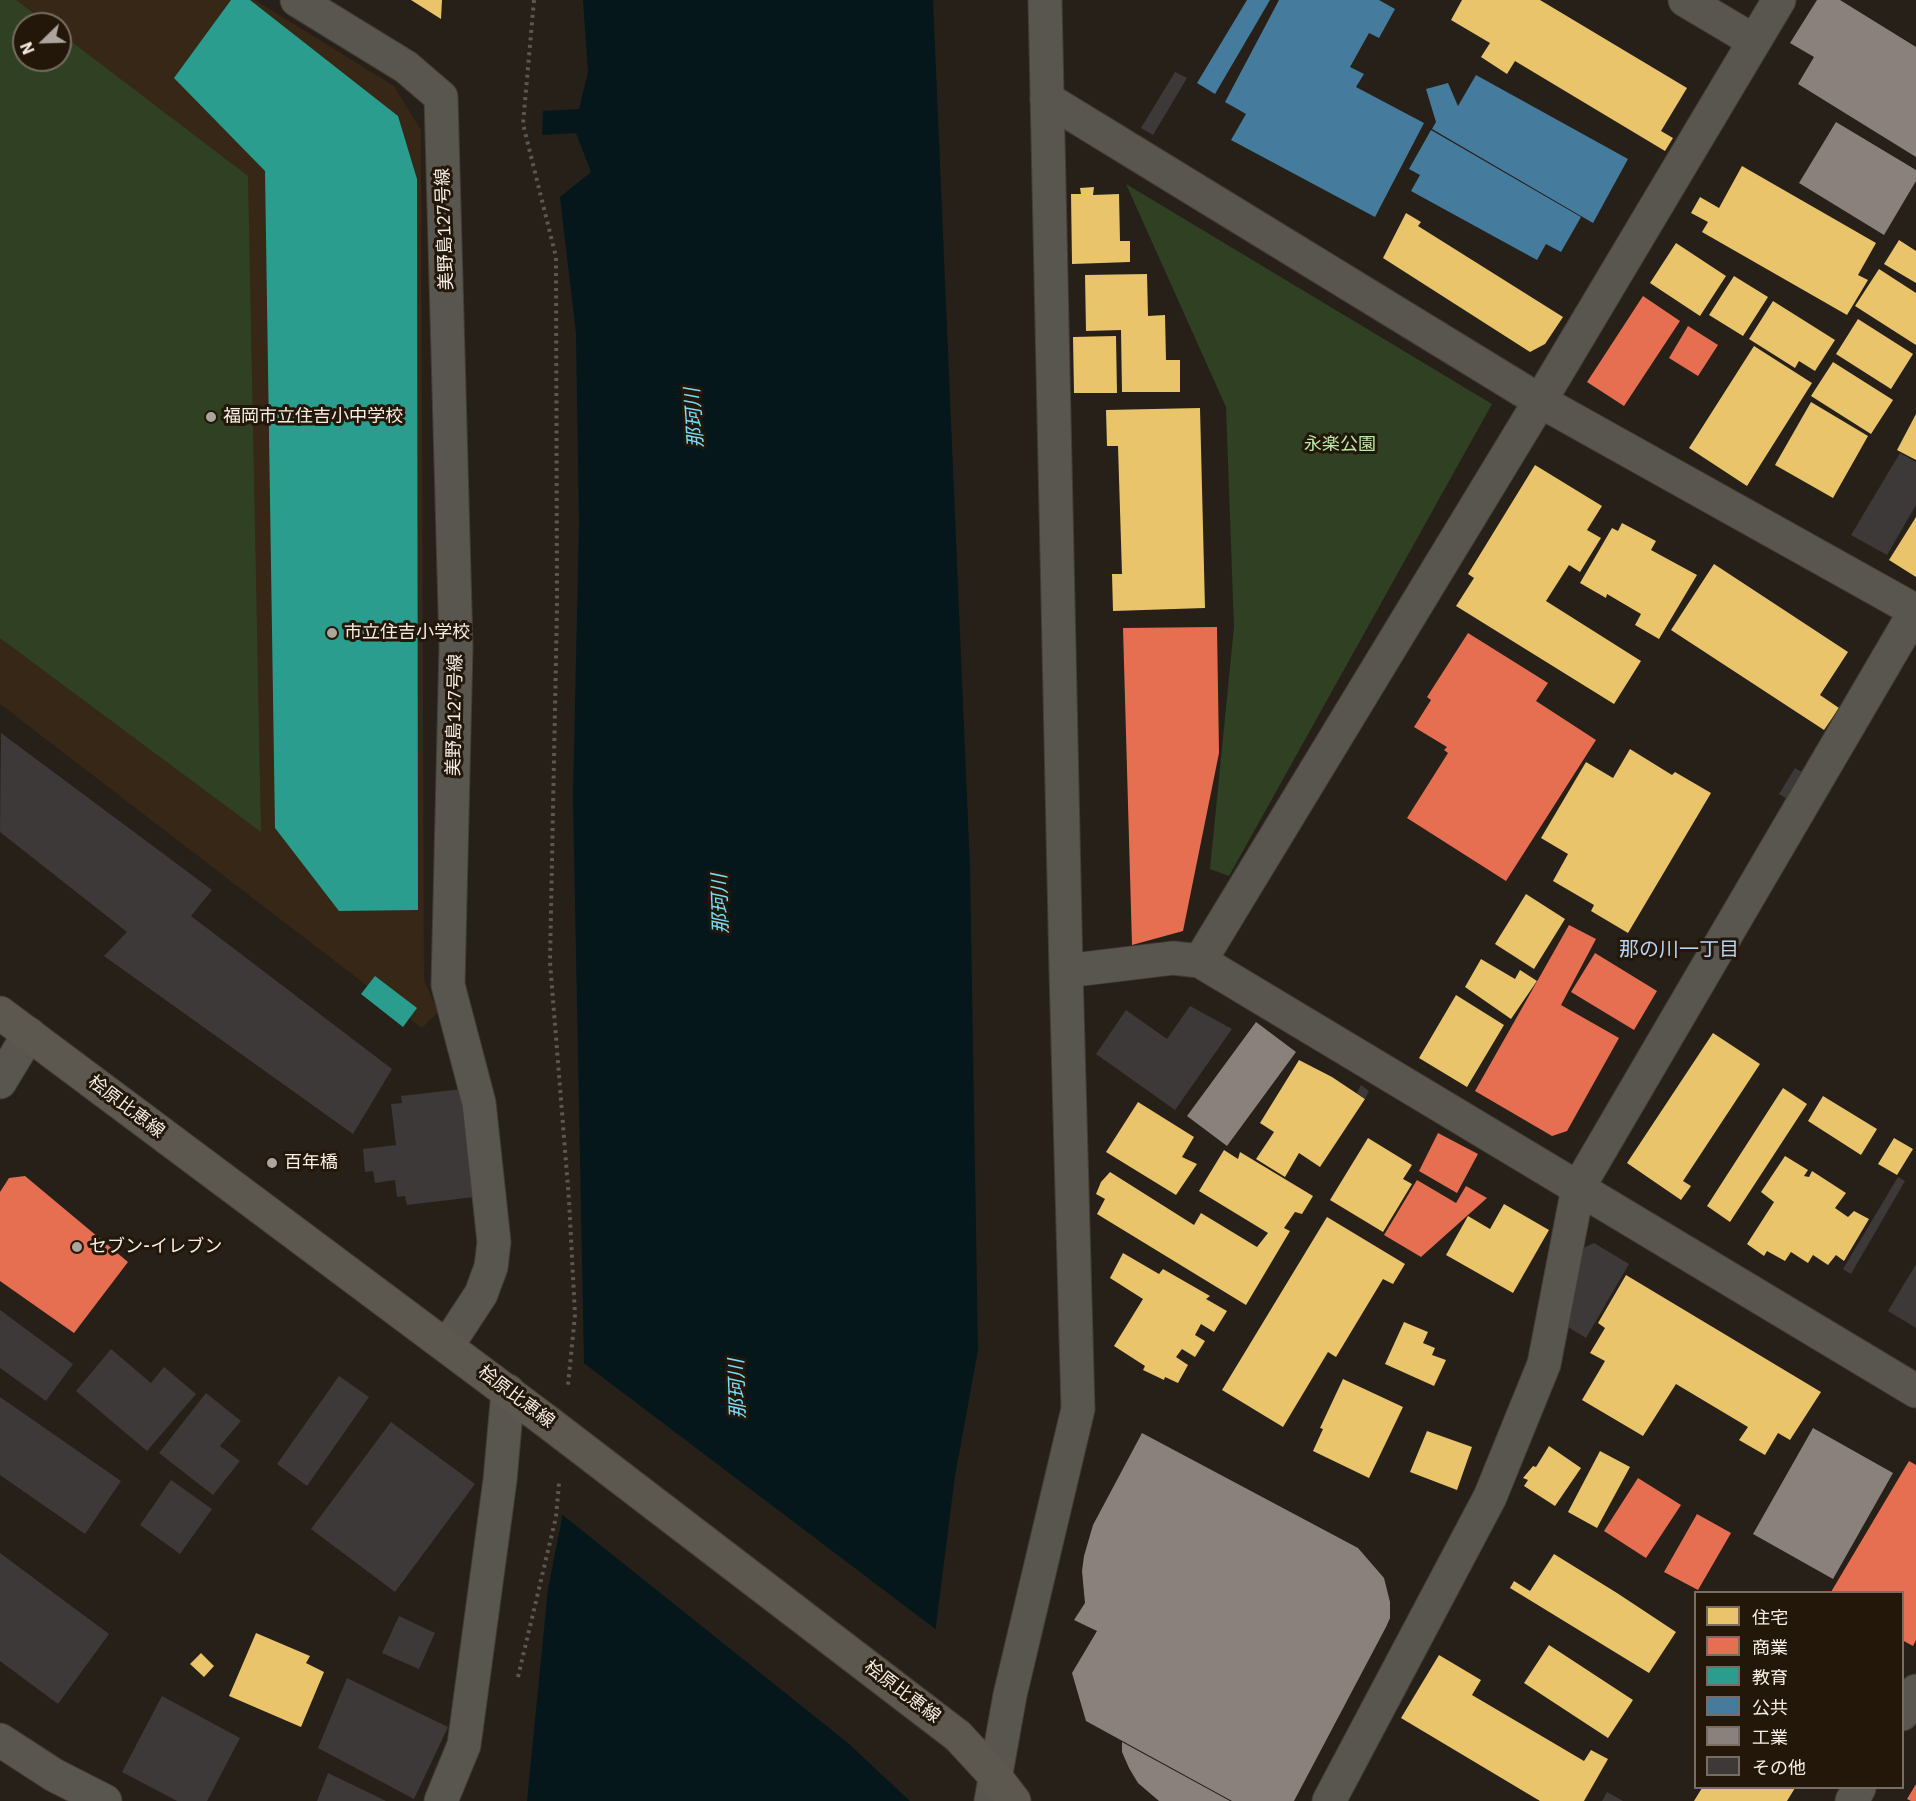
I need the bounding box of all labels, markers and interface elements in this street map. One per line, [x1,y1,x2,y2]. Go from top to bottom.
north arrow [12,12,72,72]
text: N [16,39,39,57]
street label: 美野島127号線 [432,167,458,291]
water label: 那珂川 [681,387,709,449]
place label: 福岡市立住吉小中学校 [223,406,403,428]
marker: 福岡市立住吉小中学校 [204,410,218,424]
park label: 永楽公園 [1304,434,1376,456]
place label: 市立住吉小学校 [344,622,470,644]
marker: 市立住吉小学校 [325,626,339,640]
street label: 美野島127号線 [443,654,467,776]
water label: 那珂川 [708,874,734,934]
district label: 那の川一丁目 [1619,938,1739,962]
street label: 桧原比恵線 [84,1071,168,1143]
place label: 百年橋 [284,1152,338,1174]
marker: 百年橋 [265,1156,279,1170]
place label: セブン-イレブン [89,1236,222,1258]
marker: セブン-イレブン [70,1240,84,1254]
water label: 那珂川 [725,1359,751,1419]
street label: 桧原比恵線 [474,1361,558,1433]
legend [1694,1591,1904,1789]
text: 住宅 [1752,1606,1788,1629]
text: 商業 [1752,1636,1788,1659]
street label: 桧原比恵線 [860,1656,944,1728]
text: 教育 [1752,1666,1788,1689]
text: 公共 [1752,1696,1788,1719]
text: 工業 [1752,1726,1788,1749]
text: その他 [1752,1756,1806,1779]

